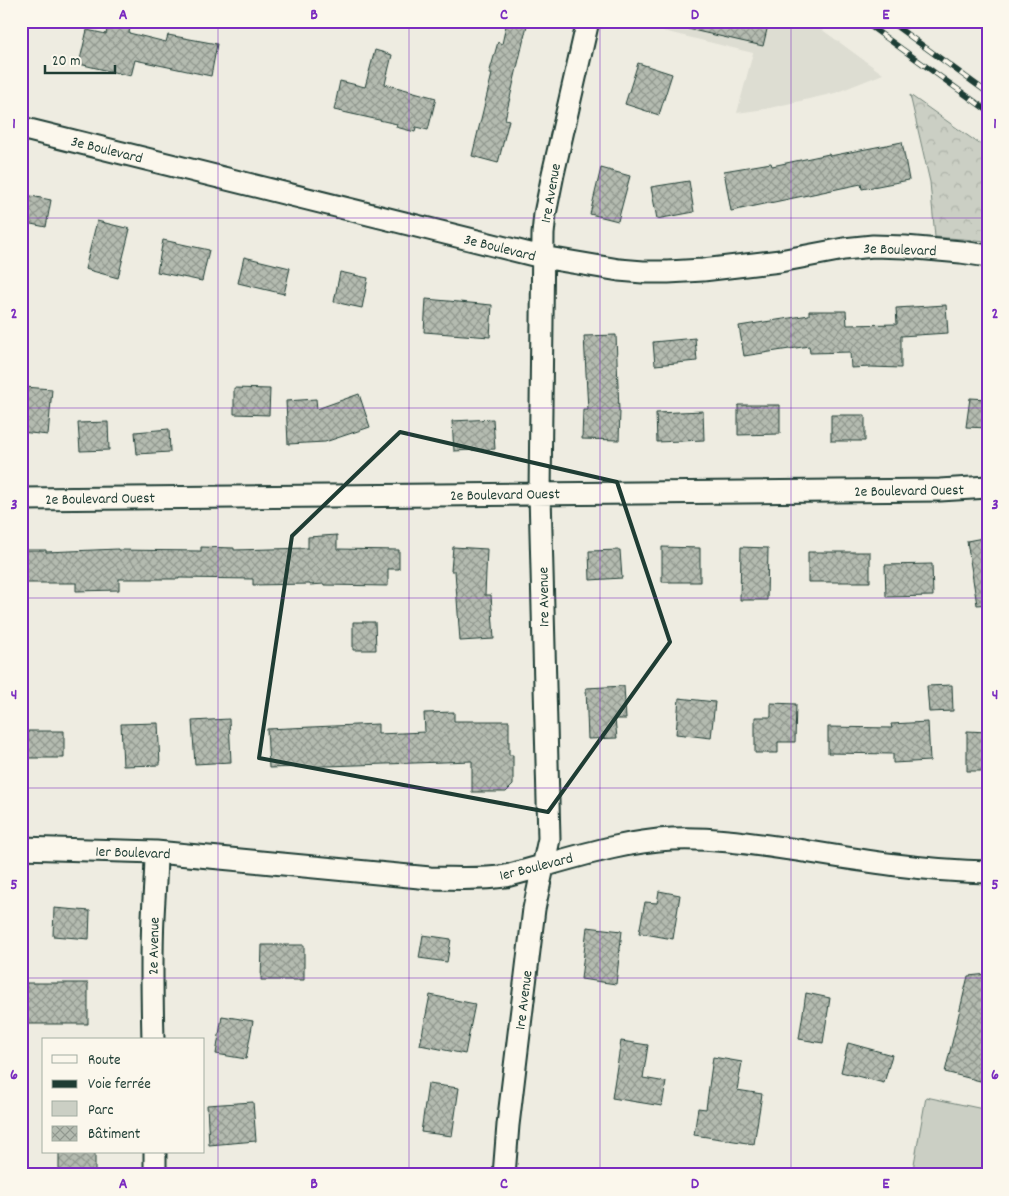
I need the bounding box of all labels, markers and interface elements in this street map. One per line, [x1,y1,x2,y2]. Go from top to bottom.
text: A [119,4,128,27]
text: B [310,4,318,27]
text: C [500,4,508,27]
text: D [691,4,700,27]
text: E [882,4,890,27]
scale bar [45,42,115,74]
text: 20 m [52,51,80,73]
text: 1 [12,113,16,136]
text: 1 [993,113,997,136]
street label: 3e Boulevard [68,131,145,170]
street label: 1re Avenue [536,162,568,225]
street label: 3e Boulevard [461,229,538,268]
street label: 3e Boulevard [863,239,937,263]
text: 2 [11,303,18,326]
text: 2 [992,303,999,326]
street label: 2e Boulevard Ouest [854,480,965,504]
street label: 2e Boulevard Ouest [450,484,561,508]
street label: 2e Boulevard Ouest [45,488,156,512]
text: 3 [10,494,18,517]
text: 3 [991,494,999,517]
street label: 1re Avenue [533,566,557,627]
text: 4 [11,684,17,707]
text: 4 [992,684,998,707]
street label: 1er Boulevard [95,842,171,866]
street label: 1er Boulevard [497,848,576,888]
text: 5 [10,874,18,897]
text: 5 [991,874,999,897]
street label: 2e Avenue [143,917,167,975]
street label: 1re Avenue [510,969,540,1031]
legend [42,1038,205,1154]
text: Route [88,1050,121,1072]
text: 6 [10,1064,18,1087]
text: 6 [991,1064,999,1087]
text: Voie ferrée [88,1074,151,1096]
text: Parc [88,1100,113,1122]
text: Bâtiment [88,1124,141,1146]
text: A [119,1173,128,1196]
text: B [310,1173,318,1196]
text: C [500,1173,508,1196]
text: D [691,1173,700,1196]
text: E [882,1173,890,1196]

